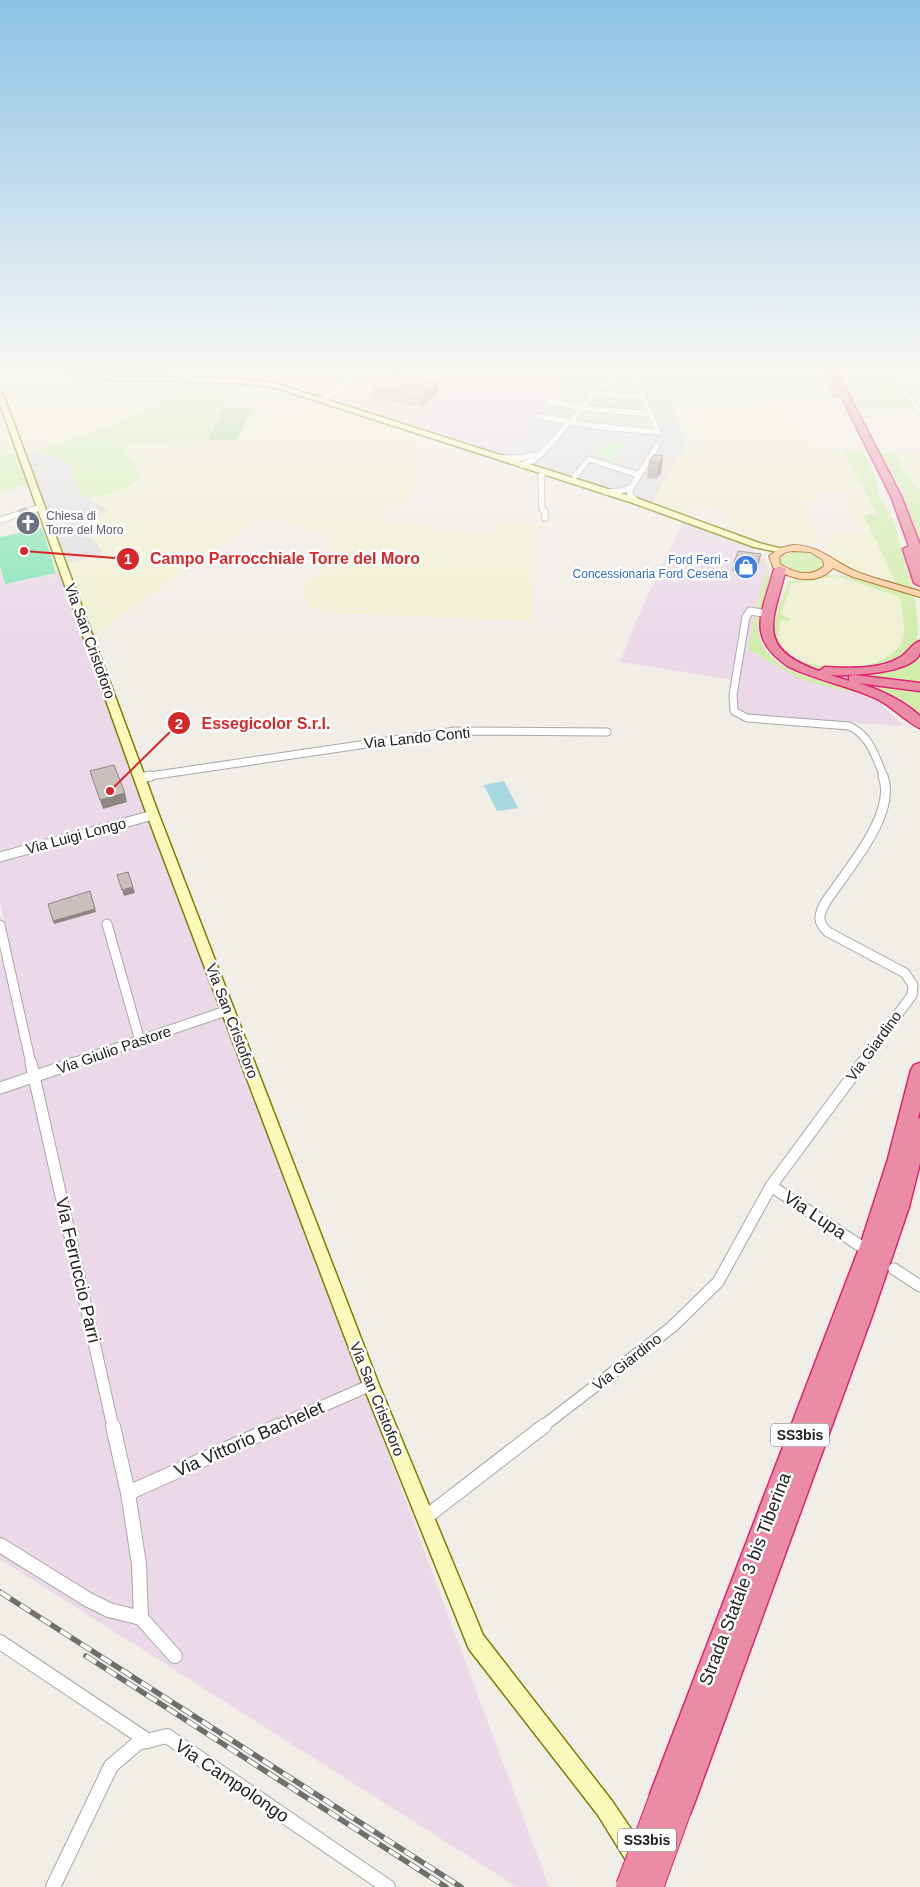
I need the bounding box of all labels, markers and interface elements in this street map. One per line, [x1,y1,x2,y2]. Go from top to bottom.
place label: Chiesa di Torre del Moro [46,509,124,537]
church icon: Chiesa di Torre del Moro [15,510,41,536]
callout: Campo Parrocchiale Torre del Moro [115,543,430,574]
text: 1 [124,550,132,567]
text: Campo Parrocchiale Torre del Moro [150,550,420,567]
place label: Ford Ferri - Concessionaria Ford Cesena [573,553,728,581]
shop icon: Ford Ferri - Concessionaria Ford Cesena [733,554,759,580]
street label: Via San Cristoforo [62,581,119,701]
callout: Essegicolor S.r.l. [167,708,341,739]
text: 2 [175,715,183,732]
text: Essegicolor S.r.l. [202,715,330,732]
street label: Via Lando Conti [363,723,471,752]
street label: Via Luigi Longo [24,814,128,857]
street label: Via San Cristoforo [203,961,262,1081]
street label: Via Giardino [843,1007,905,1084]
street label: Via Giulio Pastore [54,1022,173,1077]
street label: Via Lupa [780,1187,851,1244]
street label: Via Ferruccio Parri [52,1195,104,1345]
street label: Via Giardino [589,1330,664,1394]
street label: Via San Cristoforo [347,1339,408,1458]
street label: Via Vittorio Bachelet [171,1397,327,1481]
road number: SS3bis [771,1424,829,1446]
street label: Strada Statale 3 bis Tiberina [695,1469,795,1688]
street label: Via Campolongo [171,1736,293,1826]
road number: SS3bis [618,1828,676,1852]

